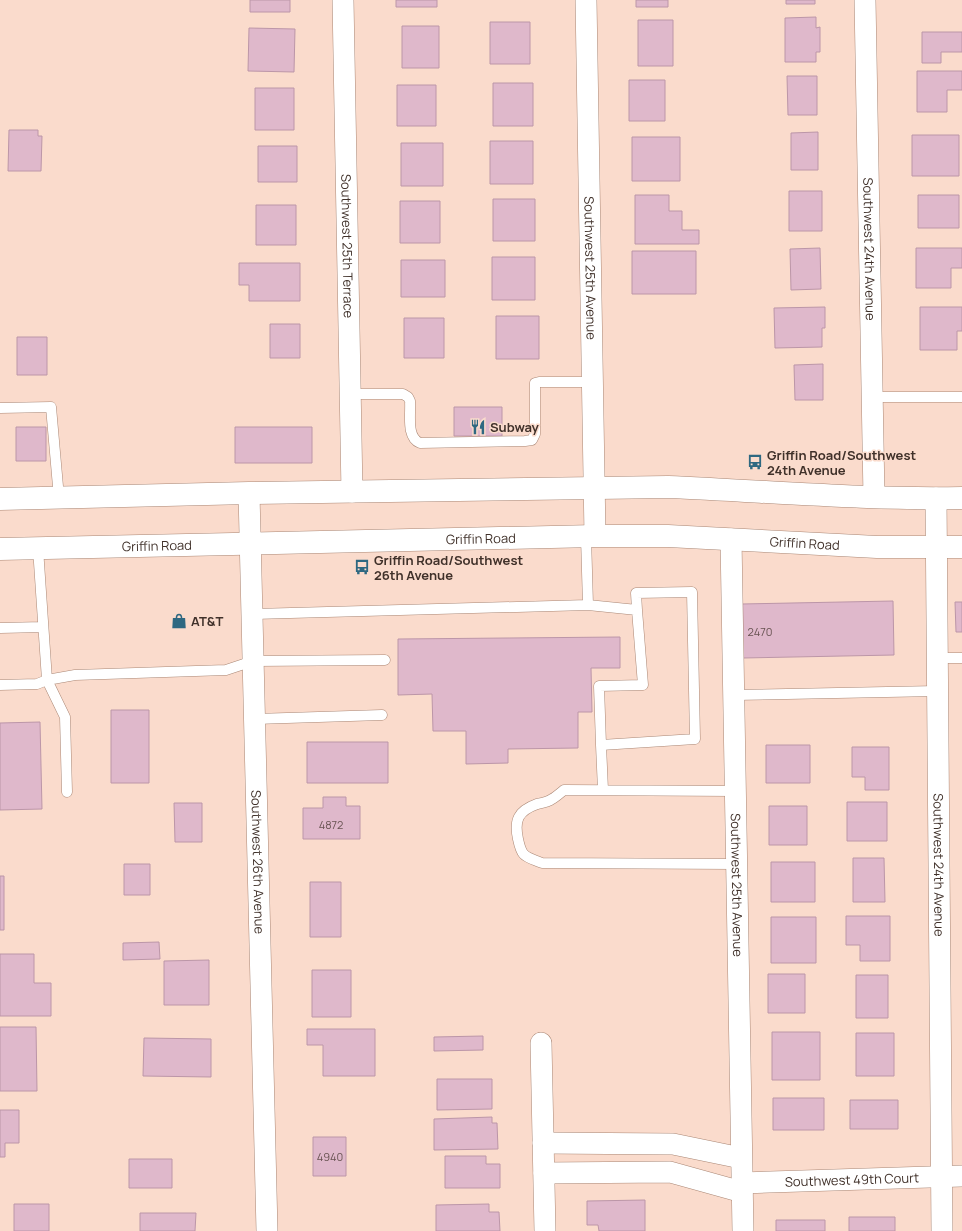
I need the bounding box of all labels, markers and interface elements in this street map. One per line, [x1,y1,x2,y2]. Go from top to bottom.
street label: Southwest 25th Terrace [337,174,358,319]
street label: Southwest 24th Avenue [859,177,880,321]
street label: Southwest 25th Avenue [580,196,601,340]
restaurant icon: Subway [469,418,487,436]
place label: Subway [490,418,540,436]
place label: Griffin Road/Southwest 24th Avenue [767,446,916,479]
bus stop icon: Griffin Road/Southwest 24th Avenue [746,453,764,471]
street label: Griffin Road [446,529,516,548]
street label: Griffin Road [769,532,840,554]
street label: Griffin Road [122,536,192,555]
place label: Griffin Road/Southwest 26th Avenue [374,551,523,584]
bus stop icon: Griffin Road/Southwest 26th Avenue [353,558,371,576]
shop icon: AT&T [170,612,188,630]
place label: AT&T [191,612,224,630]
house number: 2470 [748,624,772,639]
street label: Southwest 26th Avenue [247,790,269,934]
street label: Southwest 24th Avenue [929,793,949,937]
street label: Southwest 25th Avenue [727,813,747,957]
house number: 4872 [319,817,343,832]
house number: 4940 [317,1149,343,1164]
street label: Southwest 49th Court [785,1168,919,1191]

